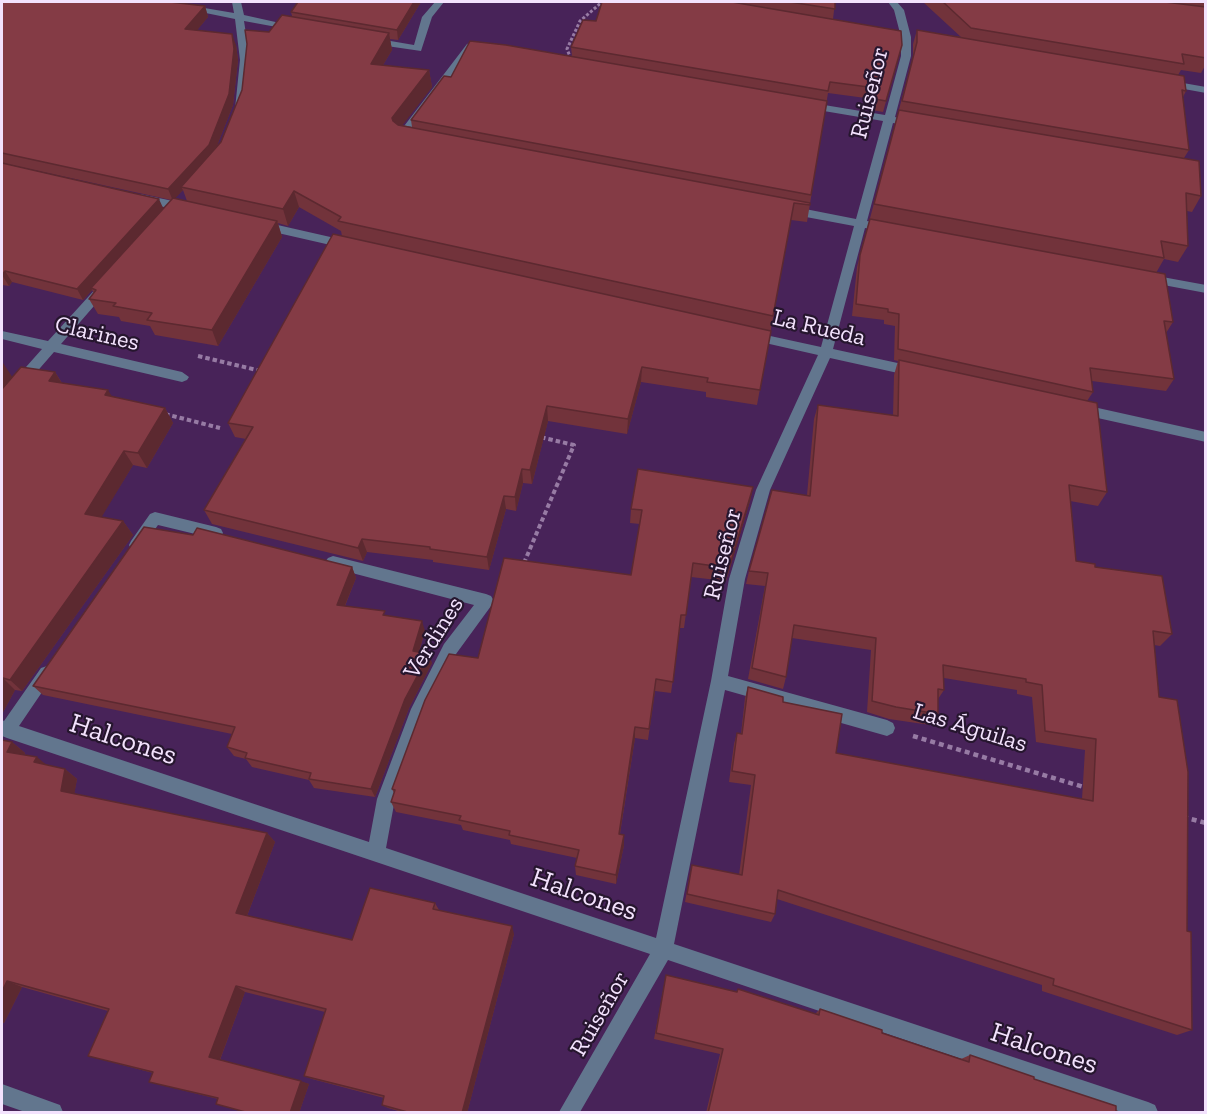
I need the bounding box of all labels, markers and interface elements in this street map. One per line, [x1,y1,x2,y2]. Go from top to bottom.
street label: Ruiseñor [845,44,895,142]
street label: La Rueda [770,303,868,353]
street label: Clarines [52,310,142,358]
street label: Ruiseñor [698,505,748,603]
street label: Verdines [398,592,470,684]
street label: Las Águilas [910,697,1030,759]
street label: Halcones [65,707,181,773]
street label: Halcones [526,861,642,929]
street label: Ruiseñor [564,967,636,1061]
street label: Halcones [986,1016,1102,1082]

